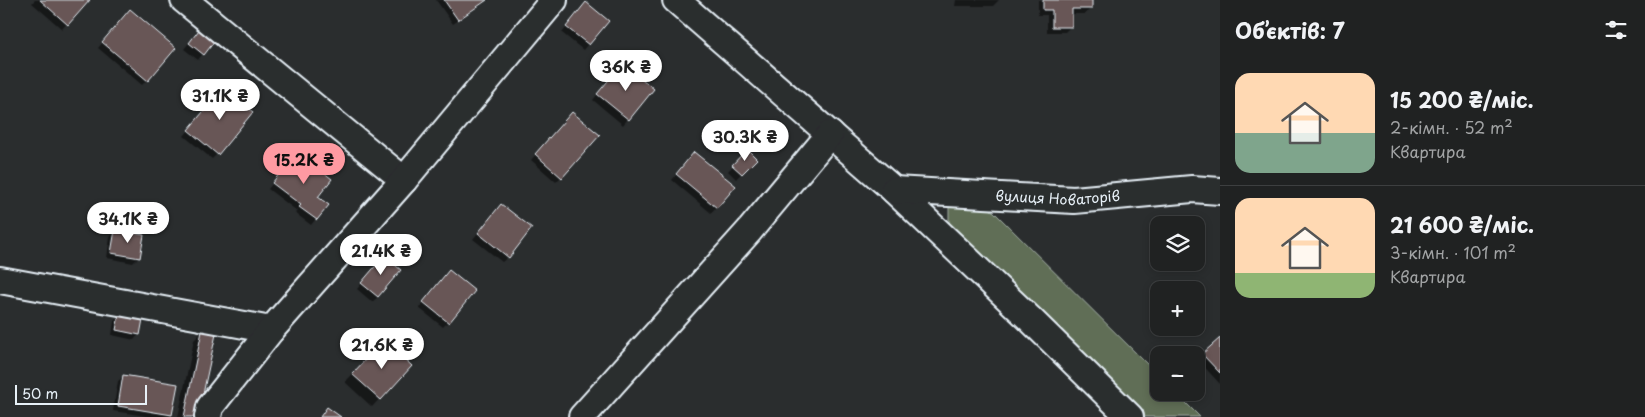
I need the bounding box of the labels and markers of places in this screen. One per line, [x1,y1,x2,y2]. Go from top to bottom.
pin: 36K ₴ [591,49,661,92]
pin: 31.1K ₴ [174,78,266,121]
pin: 30.3K ₴ [699,120,791,162]
pin: 15.2K ₴ [258,142,350,185]
pin: 34.1K ₴ [82,202,174,244]
pin: 21.4K ₴ [335,234,427,276]
pin: 21.6K ₴ [336,328,428,370]

